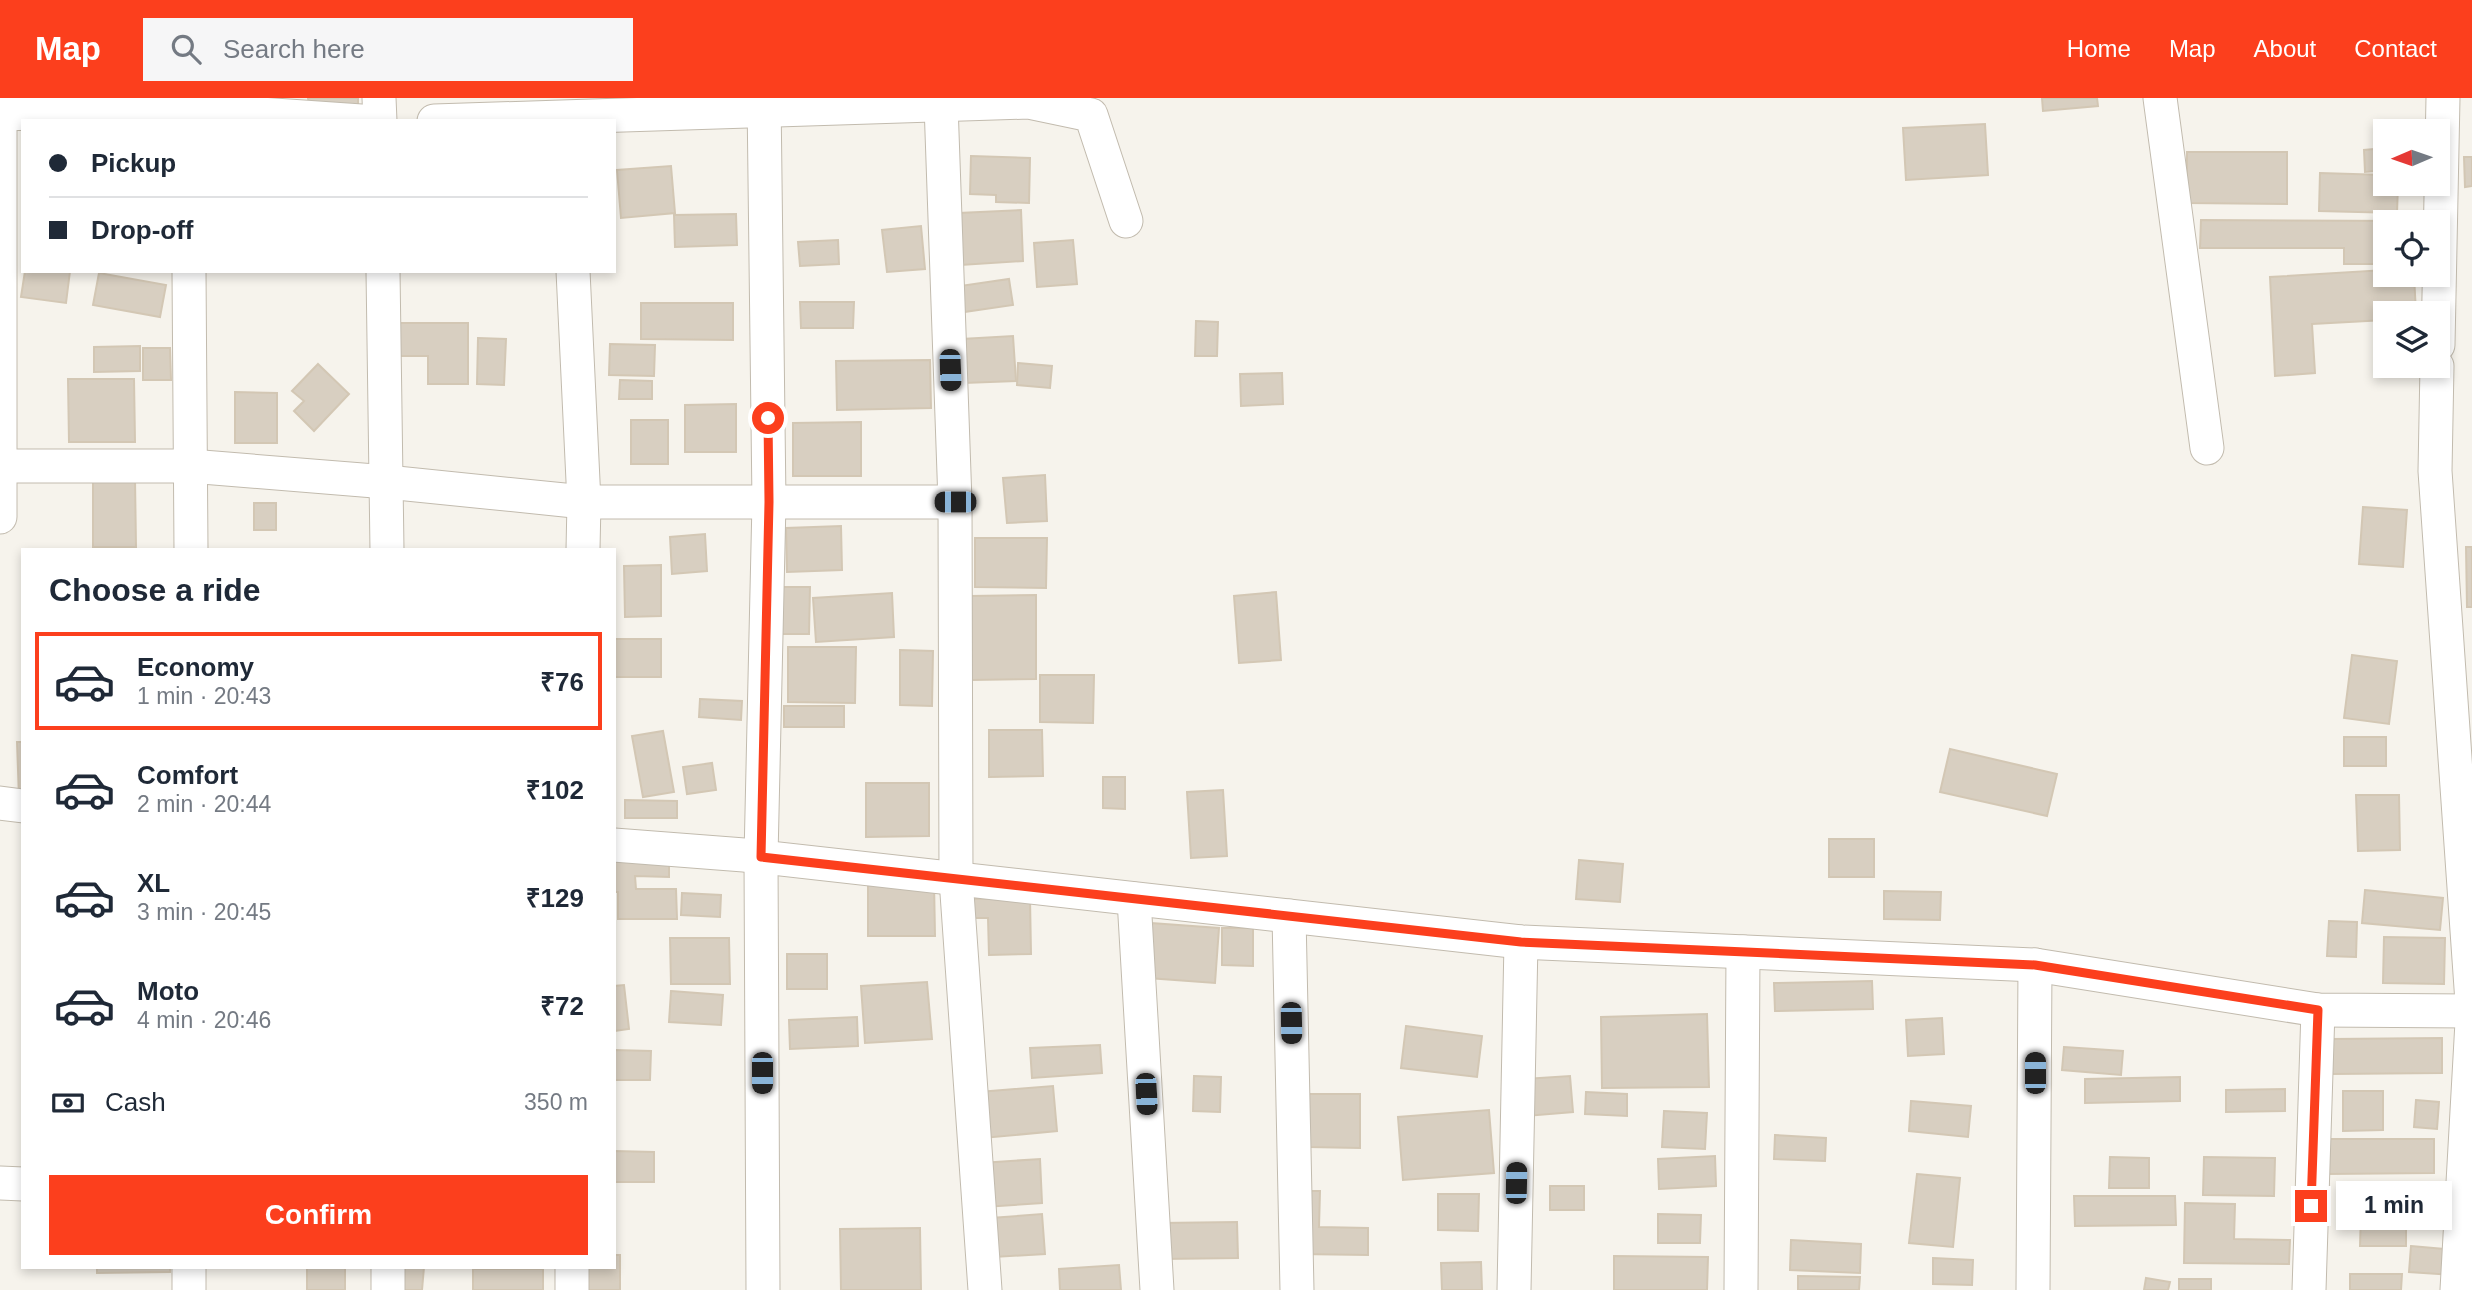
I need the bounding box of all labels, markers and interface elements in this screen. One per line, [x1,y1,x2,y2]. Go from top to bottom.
search box [143,18,633,81]
text: Map [35,30,101,67]
icon: search [167,30,205,68]
text: Search here [223,34,365,64]
text: Home [2067,35,2131,62]
text: Map [2169,35,2216,62]
text: About [2254,35,2316,62]
text: Contact [2354,35,2437,62]
north arrow [2373,119,2450,196]
map controls [2373,119,2450,378]
text: Pickup [91,148,176,178]
button: locate [2373,210,2450,287]
text: Drop-off [91,215,194,245]
button: layers [2373,301,2450,378]
car [939,349,962,391]
route start [752,402,784,434]
car [935,492,977,513]
text: Choose a ride [49,572,261,608]
icon: car [53,650,116,713]
text: Economy [137,652,254,682]
text: ₹76 [540,667,584,697]
text: 1 min · 20:43 [137,683,271,709]
icon: car [53,758,116,821]
text: Comfort [137,760,238,790]
text: ₹102 [526,775,584,805]
text: 2 min · 20:44 [137,791,271,817]
icon: car [53,866,116,929]
text: XL [137,868,170,898]
text: ₹129 [526,883,584,913]
text: 3 min · 20:45 [137,899,271,925]
icon: car [53,974,116,1037]
text: Moto [137,976,199,1006]
text: ₹72 [540,991,584,1021]
car [1281,1002,1302,1044]
text: 4 min · 20:46 [137,1007,271,1033]
car [752,1052,773,1094]
car [2025,1052,2046,1094]
car [1135,1072,1158,1116]
icon: cash [49,1084,87,1122]
text: Cash [105,1087,166,1117]
text: 350 m [524,1089,588,1115]
car [1506,1162,1527,1204]
button: Confirm [49,1175,588,1255]
callout: 1 min [2336,1182,2451,1230]
route end [2295,1190,2327,1222]
text: 1 min [2364,1192,2424,1218]

